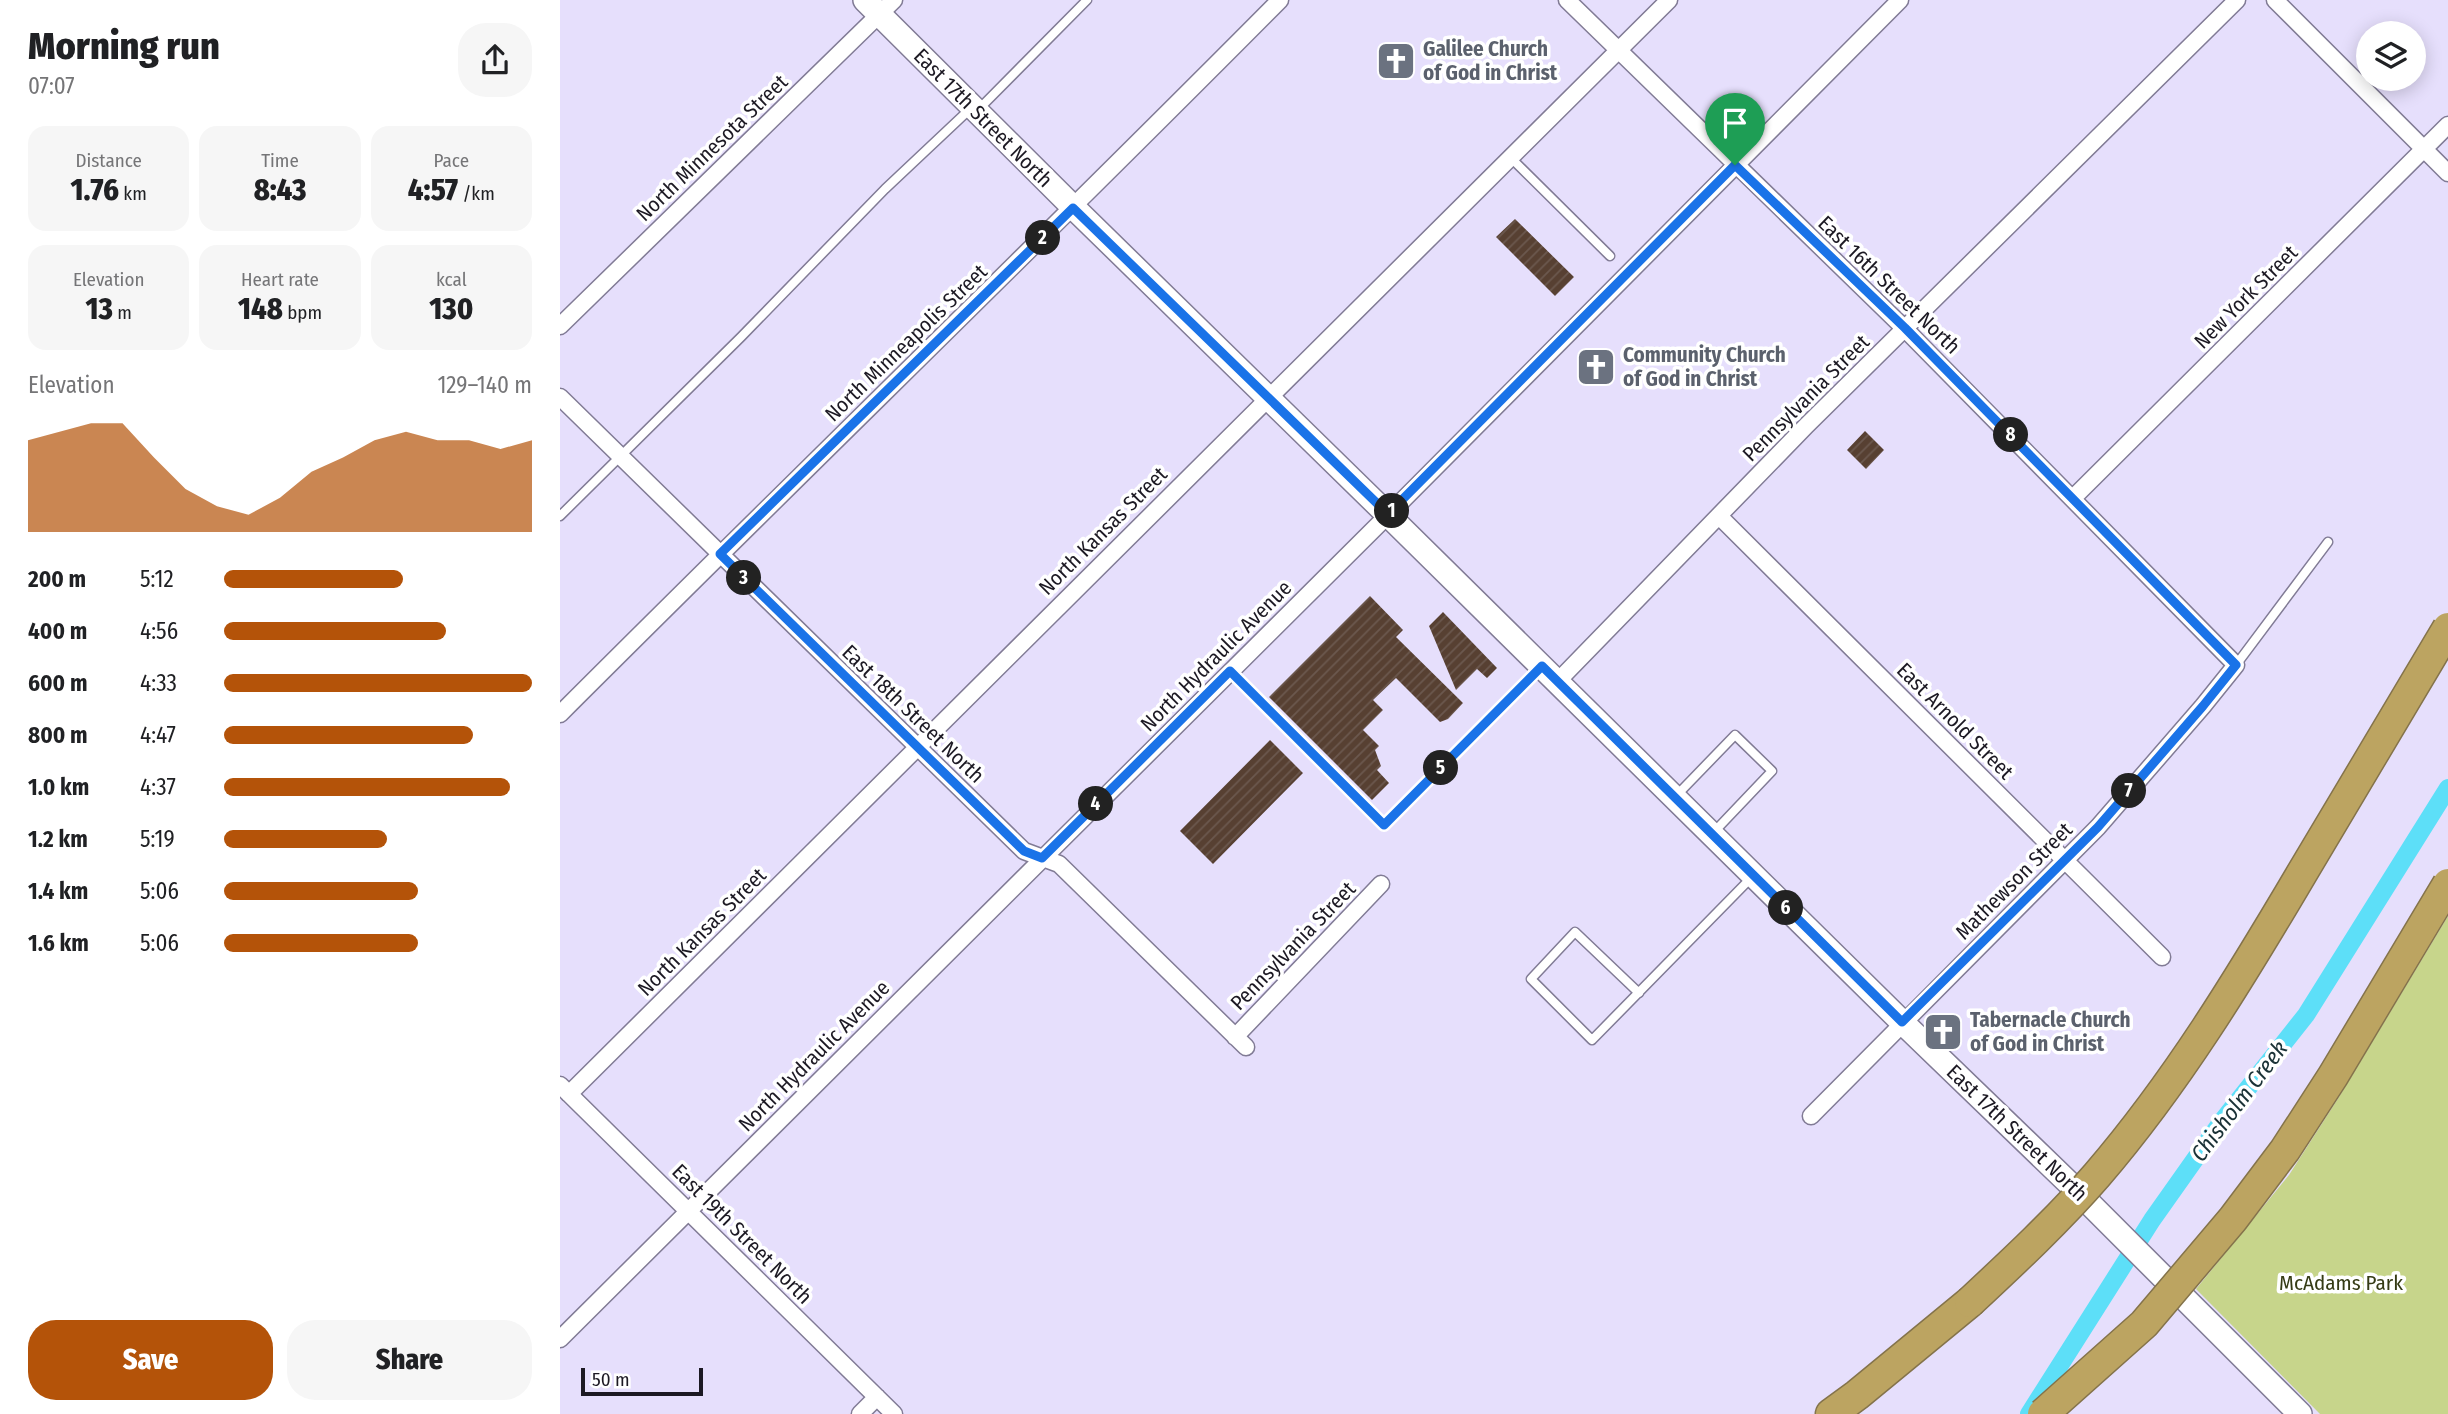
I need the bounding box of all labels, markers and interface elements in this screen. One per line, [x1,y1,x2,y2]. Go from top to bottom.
map controls [2356,21,2426,91]
button: layers [2356,21,2426,91]
text: Morning run [28,23,220,69]
button: share [458,23,532,97]
place label: Galilee Church of God in Christ [1423,36,1558,86]
church icon: Galilee Church of God in Christ [1375,40,1417,82]
street label: East 17th Street North [908,43,1058,193]
street label: North Minnesota Street [631,69,793,227]
text: 07:07 [28,72,75,100]
pin [1705,93,1765,165]
icon: arrive [1716,104,1754,142]
text: Distance [75,149,142,172]
text: Time [261,149,299,172]
text: Pace [434,149,469,172]
text: 1.76 [71,172,119,208]
text: 8:43 [254,172,306,208]
text: 4:57 [408,172,458,208]
text: km [119,182,147,205]
text: /km [458,182,495,205]
street label: East 16th Street North [1812,210,1966,360]
pin: 2 [1026,220,1060,256]
text: 2 [1038,226,1047,249]
street label: New York Street [2189,240,2303,354]
street label: North Minneapolis Street [819,259,993,427]
text: Elevation [73,268,144,291]
text: Heart rate [241,268,319,291]
text: kcal [436,268,467,291]
text: 13 [85,291,113,327]
text: 148 [238,291,283,327]
text: 130 [429,291,473,327]
text: m [113,301,132,324]
text: bpm [283,301,322,324]
street label: Pennsylvania Street [1737,329,1875,467]
place label: Community Church of God in Christ [1623,342,1786,392]
church icon: Community Church of God in Christ [1575,346,1617,388]
text: Elevation [28,371,115,399]
text: 129–140 m [437,371,532,399]
pin: 8 [1994,418,2028,452]
text: 8 [2005,423,2016,446]
street label: North Kansas Street [1033,461,1173,601]
pin: 1 [1374,494,1410,528]
text: 1 [1387,499,1396,522]
pin: 3 [726,560,762,596]
text: 200 m [28,565,86,593]
text: 5:12 [140,565,174,593]
text: 3 [739,566,748,589]
street label: North Hydraulic Avenue [1135,575,1297,737]
text: 400 m [28,617,87,645]
text: 4:56 [140,617,178,645]
street label: East 18th Street North [836,639,990,789]
street label: East Arnold Street [1891,657,2019,785]
text: 600 m [28,669,87,697]
text: 4:33 [140,669,177,697]
text: 800 m [28,721,88,749]
text: 4:47 [140,721,176,749]
pin: 5 [1424,750,1458,786]
text: 5 [1436,756,1445,779]
text: 1.0 km [28,773,89,801]
text: 4:37 [140,773,176,801]
pin: 7 [2112,774,2146,808]
text: 7 [2124,779,2133,802]
pin: 4 [1078,786,1114,822]
text: 4 [1091,792,1100,815]
street label: Mathewson Street [1950,817,2078,945]
text: 1.2 km [28,825,88,853]
text: 5:19 [140,825,175,853]
street label: North Kansas Street [632,862,772,1002]
street label: Pennsylvania Street [1225,876,1361,1016]
text: 1.4 km [28,877,88,905]
text: 5:06 [140,877,179,905]
pin: 6 [1768,890,1804,926]
text: 6 [1781,896,1790,919]
text: 1.6 km [28,929,89,957]
text: 5:06 [140,929,179,957]
street label: North Hydraulic Avenue [733,975,895,1137]
place label: Tabernacle Church of God in Christ [1970,1007,2131,1057]
church icon: Tabernacle Church of God in Christ [1922,1011,1964,1053]
water label: Chisholm Creek [2185,1035,2293,1167]
street label: East 17th Street North [1941,1059,2093,1207]
street label: East 19th Street North [667,1159,817,1309]
park label: McAdams Park [2279,1270,2403,1296]
button: Save [28,1320,273,1400]
button: Share [287,1320,532,1400]
scale bar [581,1365,704,1397]
text: 50 m [592,1368,630,1391]

